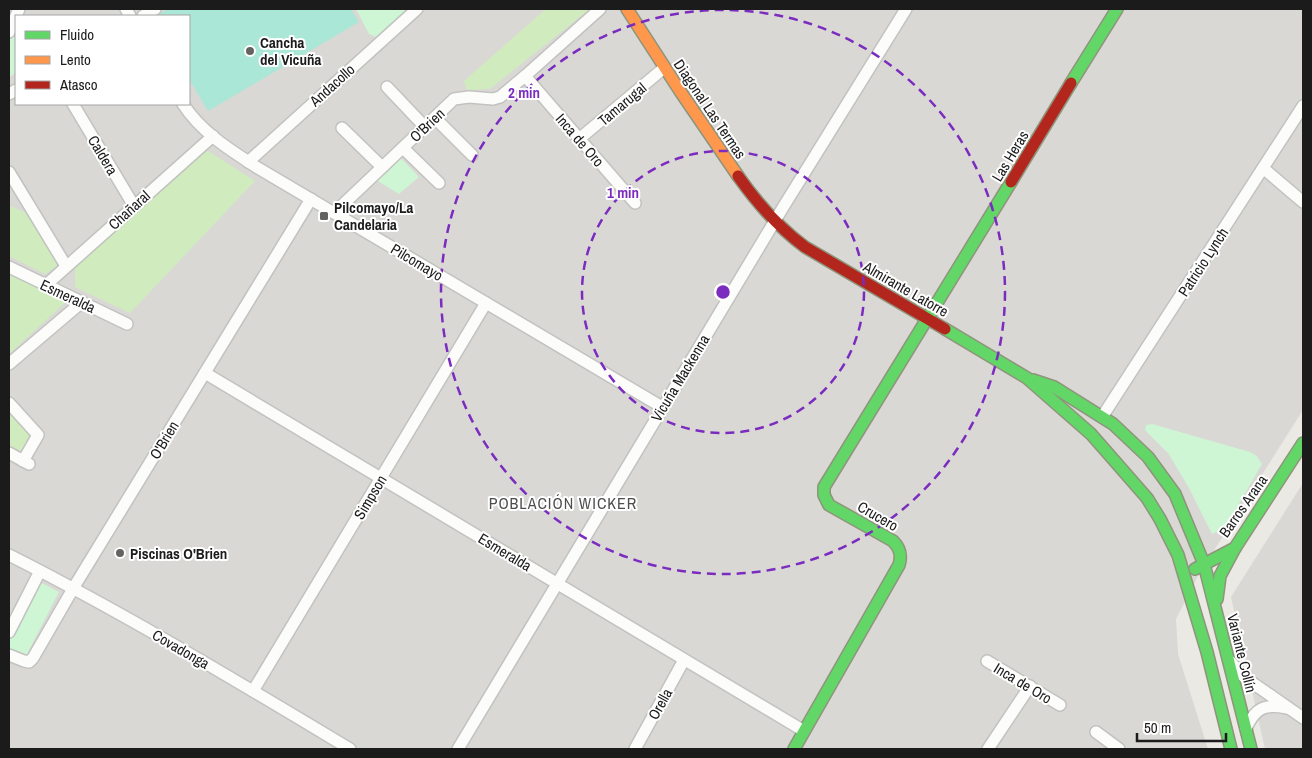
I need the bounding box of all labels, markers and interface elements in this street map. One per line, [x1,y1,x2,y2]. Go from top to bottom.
legend [15,15,190,105]
text: Fluido [60,24,94,45]
place label: Cancha del Vicuña [260,32,321,70]
marker: Cancha del Vicuña [244,45,256,57]
text: Lento [60,49,91,70]
street label: Diagonal Las Termas [669,55,751,163]
street label: Andacollo [304,59,359,112]
text: Atasco [59,74,98,95]
street label: Tamarugal [593,77,651,131]
text: 2 min [508,82,540,103]
street label: O'Brien [405,103,449,147]
street label: Inca de Oro [551,109,609,171]
street label: Las Heras [987,127,1033,185]
street label: Caldera [83,131,123,179]
text: 1 min [607,182,639,203]
street label: Chañaral [103,186,155,234]
place label: Pilcomayo/La Candelaria [334,197,413,235]
marker: Pilcomayo/La Candelaria [318,210,330,222]
street label: Patricio Lynch [1173,223,1233,301]
street label: Pilcomayo [387,238,447,286]
street label: Almirante Latorre [859,256,953,322]
street label: Esmeralda [37,274,99,318]
centre of rings [714,283,732,301]
street label: Vicuña Mackenna [646,330,714,426]
street label: O'Brien [144,417,184,463]
street label: Barros Arana [1214,470,1272,541]
street label: Simpson [348,471,392,523]
district label: POBLACIÓN WICKER [489,492,637,514]
street label: Crucero [854,496,902,536]
street label: Esmeralda [474,528,536,576]
place label: Piscinas O'Brien [130,543,227,564]
marker: Piscinas O'Brien [114,547,126,559]
street label: Variante Collín [1222,611,1262,695]
street label: Covadonga [149,624,214,674]
street label: Inca de Oro [990,657,1056,709]
street label: Orella [643,684,677,723]
scale bar [1137,710,1226,742]
text: 50 m [1144,717,1171,738]

